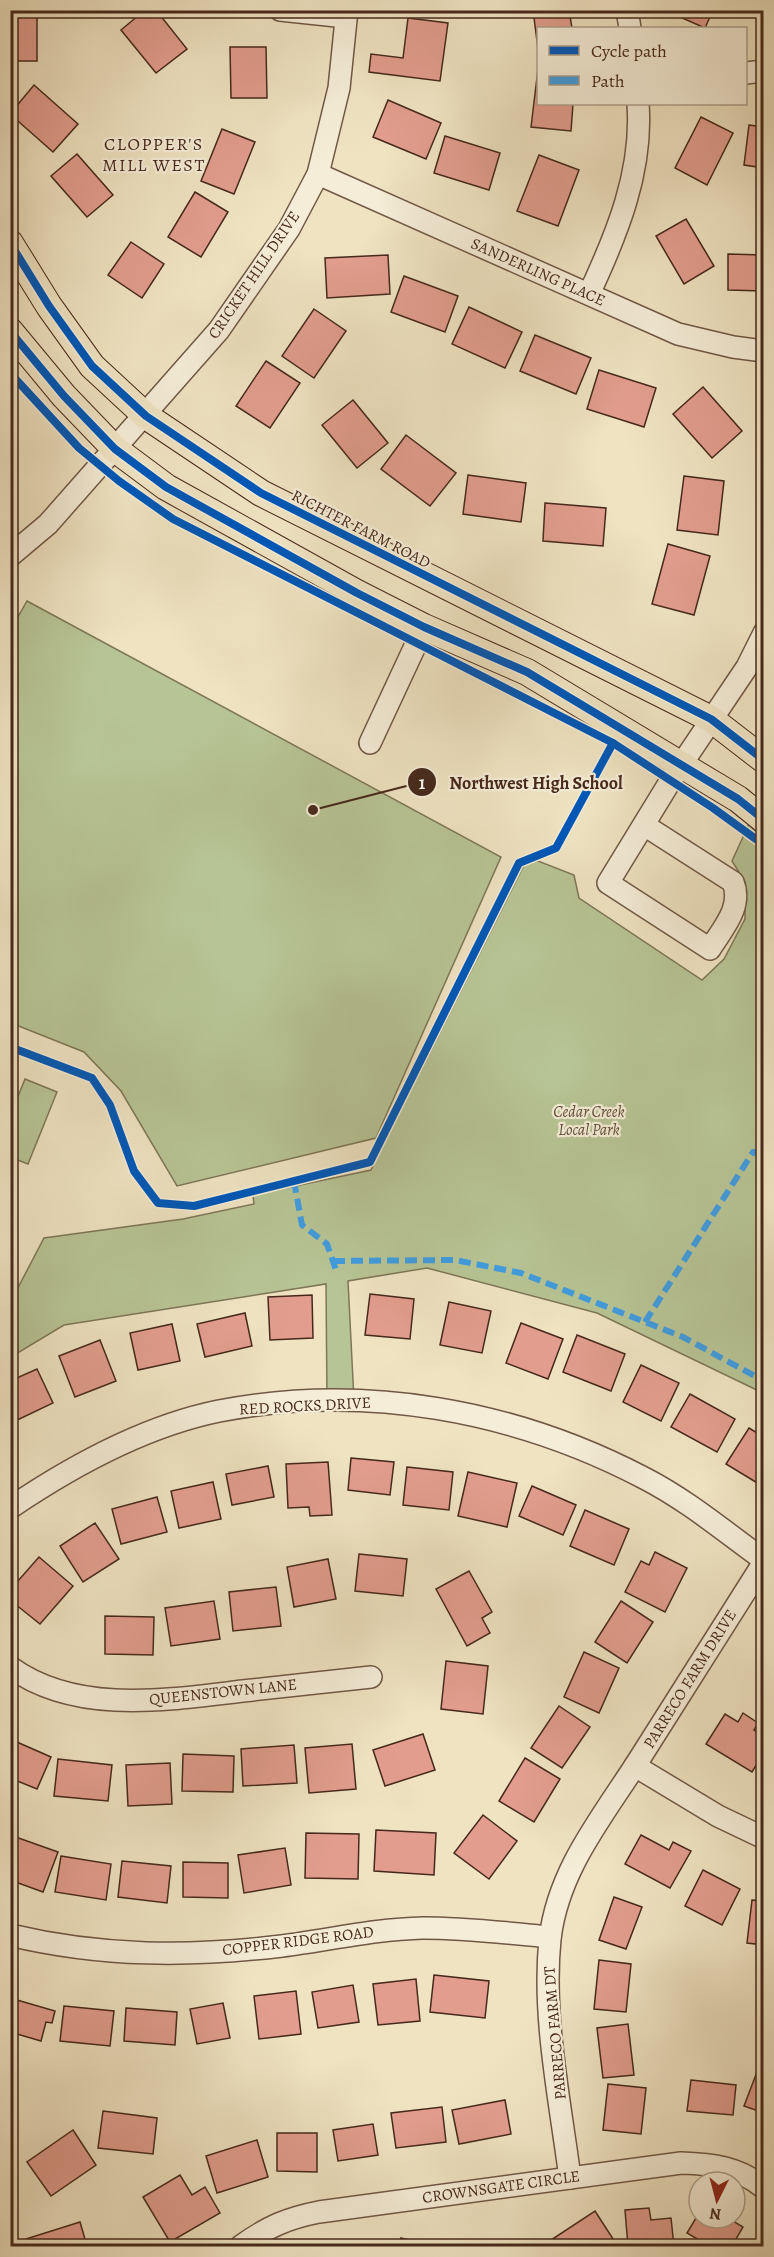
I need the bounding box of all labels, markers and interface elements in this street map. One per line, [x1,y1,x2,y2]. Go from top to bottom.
legend [537,27,747,105]
text: Cycle path [591,39,667,63]
text: Path [591,69,625,93]
district label: CLOPPER'S MILL WEST [102,132,206,177]
street label: CRICKET HILL DRIVE [203,207,305,343]
street label: SANDERLING PLACE [467,233,609,311]
street label: RICHTER FARM ROAD [288,484,434,574]
callout: Northwest High School [407,764,635,800]
text: 1 [419,771,426,795]
text: Northwest High School [449,771,623,795]
park label: Cedar Creek Local Park [553,1101,625,1141]
street label: RED ROCKS DRIVE [238,1392,372,1420]
street label: PARRECO FARM DRIVE [638,1605,742,1753]
street label: QUEENSTOWN LANE [148,1673,298,1711]
street label: COPPER RIDGE ROAD [221,1921,375,1961]
street label: PARRECO FARM DT [538,1965,572,2101]
street label: CROWNSGATE CIRCLE [421,2165,581,2209]
north arrow [687,2170,747,2230]
text: N [708,2202,722,2225]

